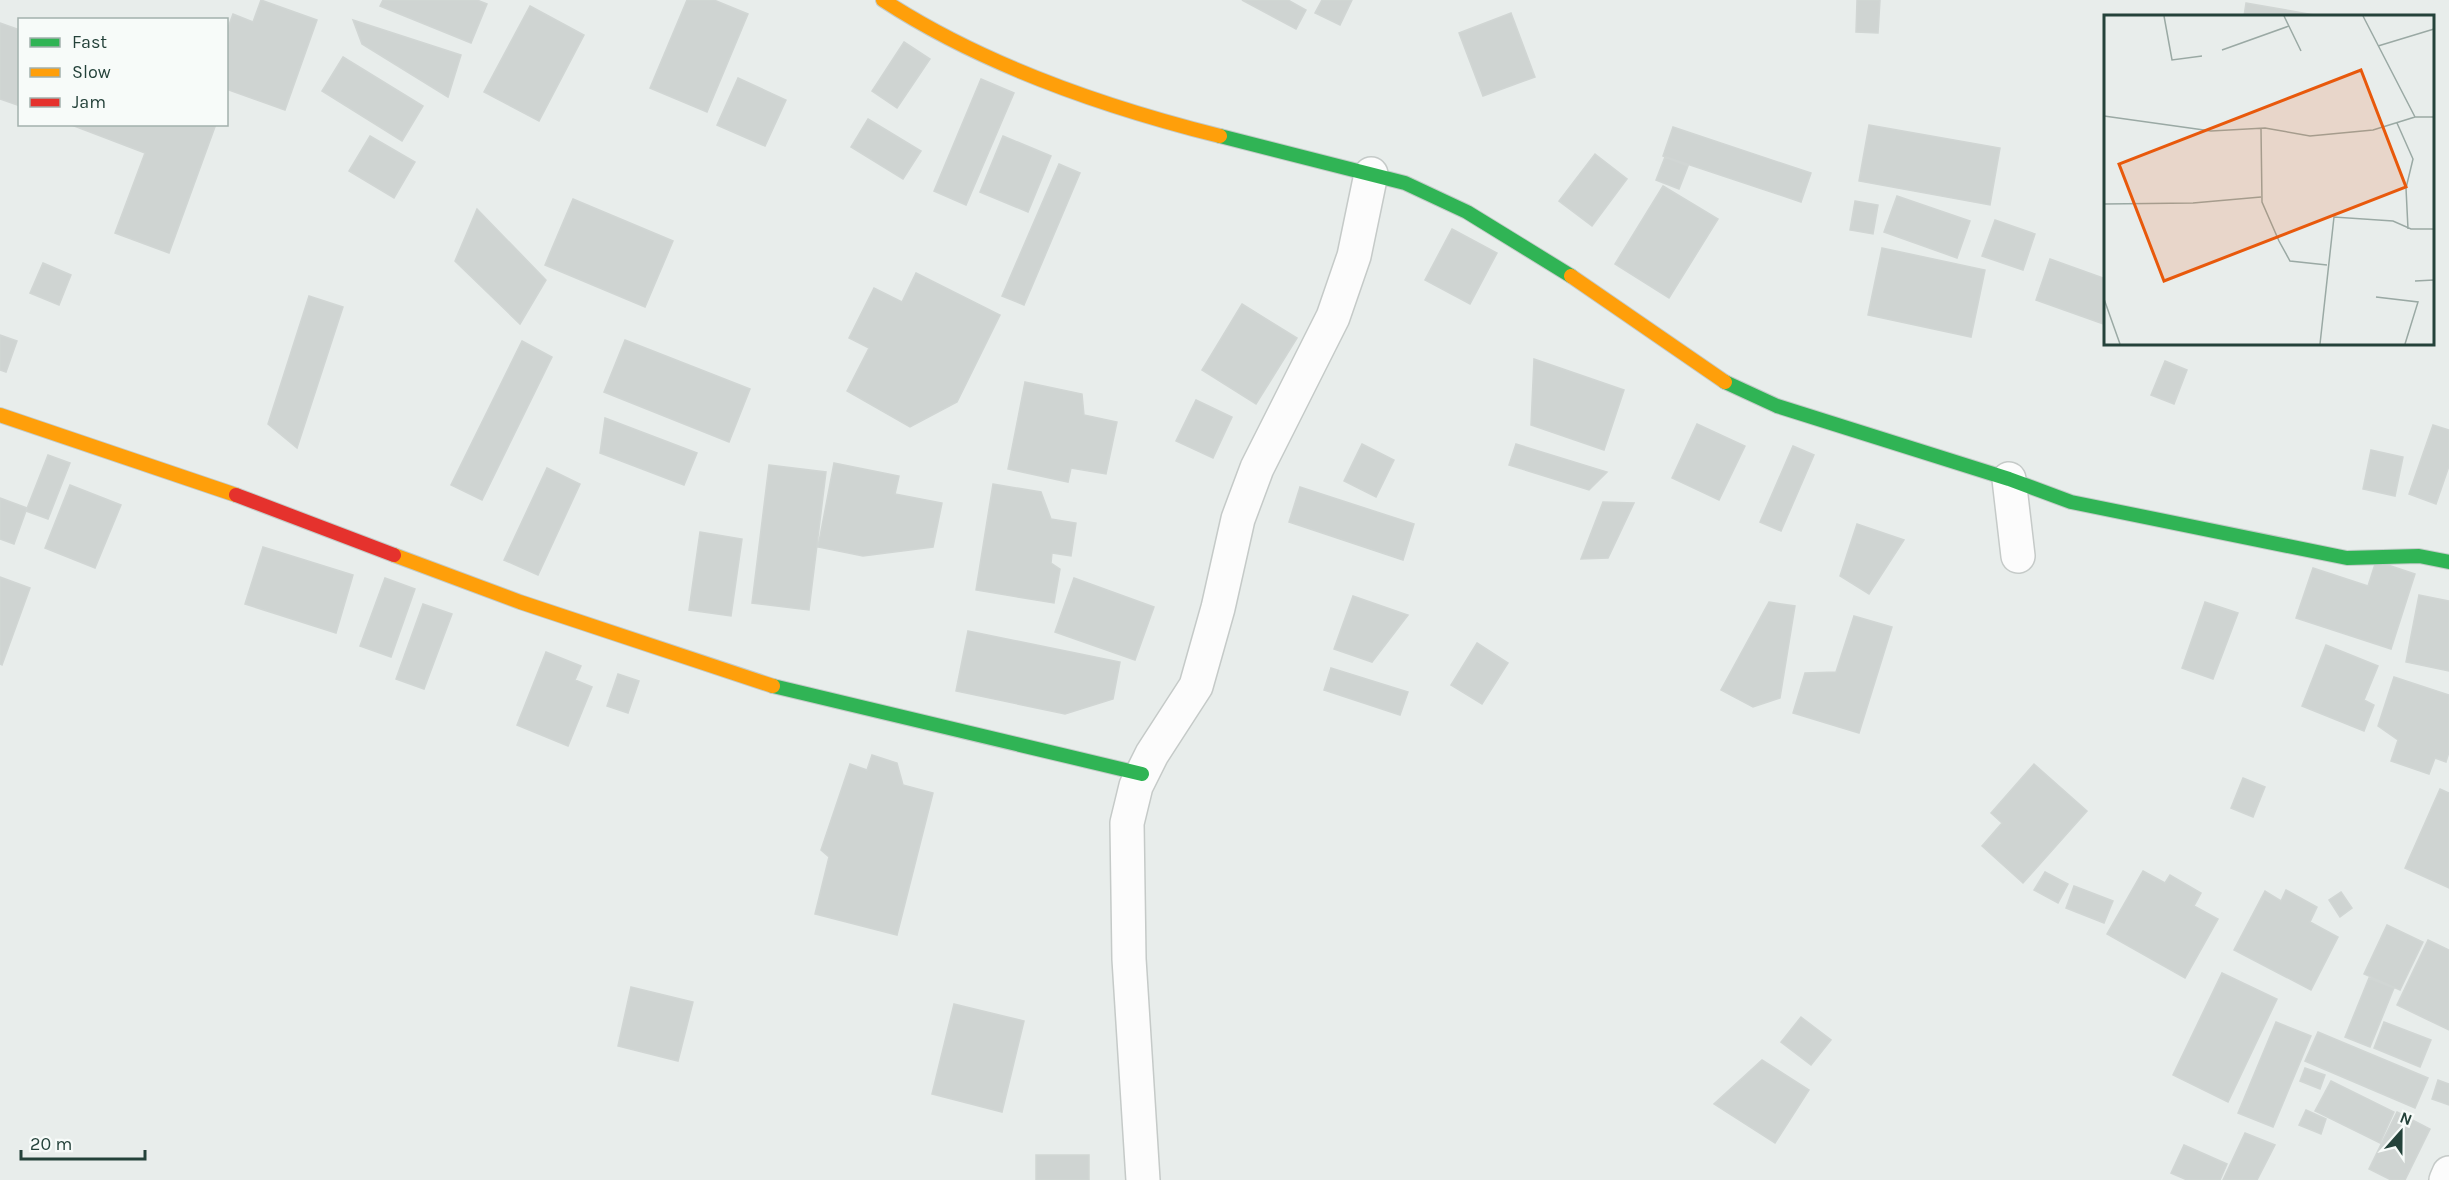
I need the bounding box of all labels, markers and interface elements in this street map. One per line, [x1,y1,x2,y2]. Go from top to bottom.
inset map [2104,15,2434,345]
legend [18,18,228,126]
text: Fast [72,31,107,53]
text: Slow [72,61,111,83]
text: Jam [72,91,106,113]
north arrow [2371,1102,2431,1162]
text: N [2397,1108,2415,1129]
scale bar [21,1123,146,1161]
text: 20 m [30,1133,72,1155]

